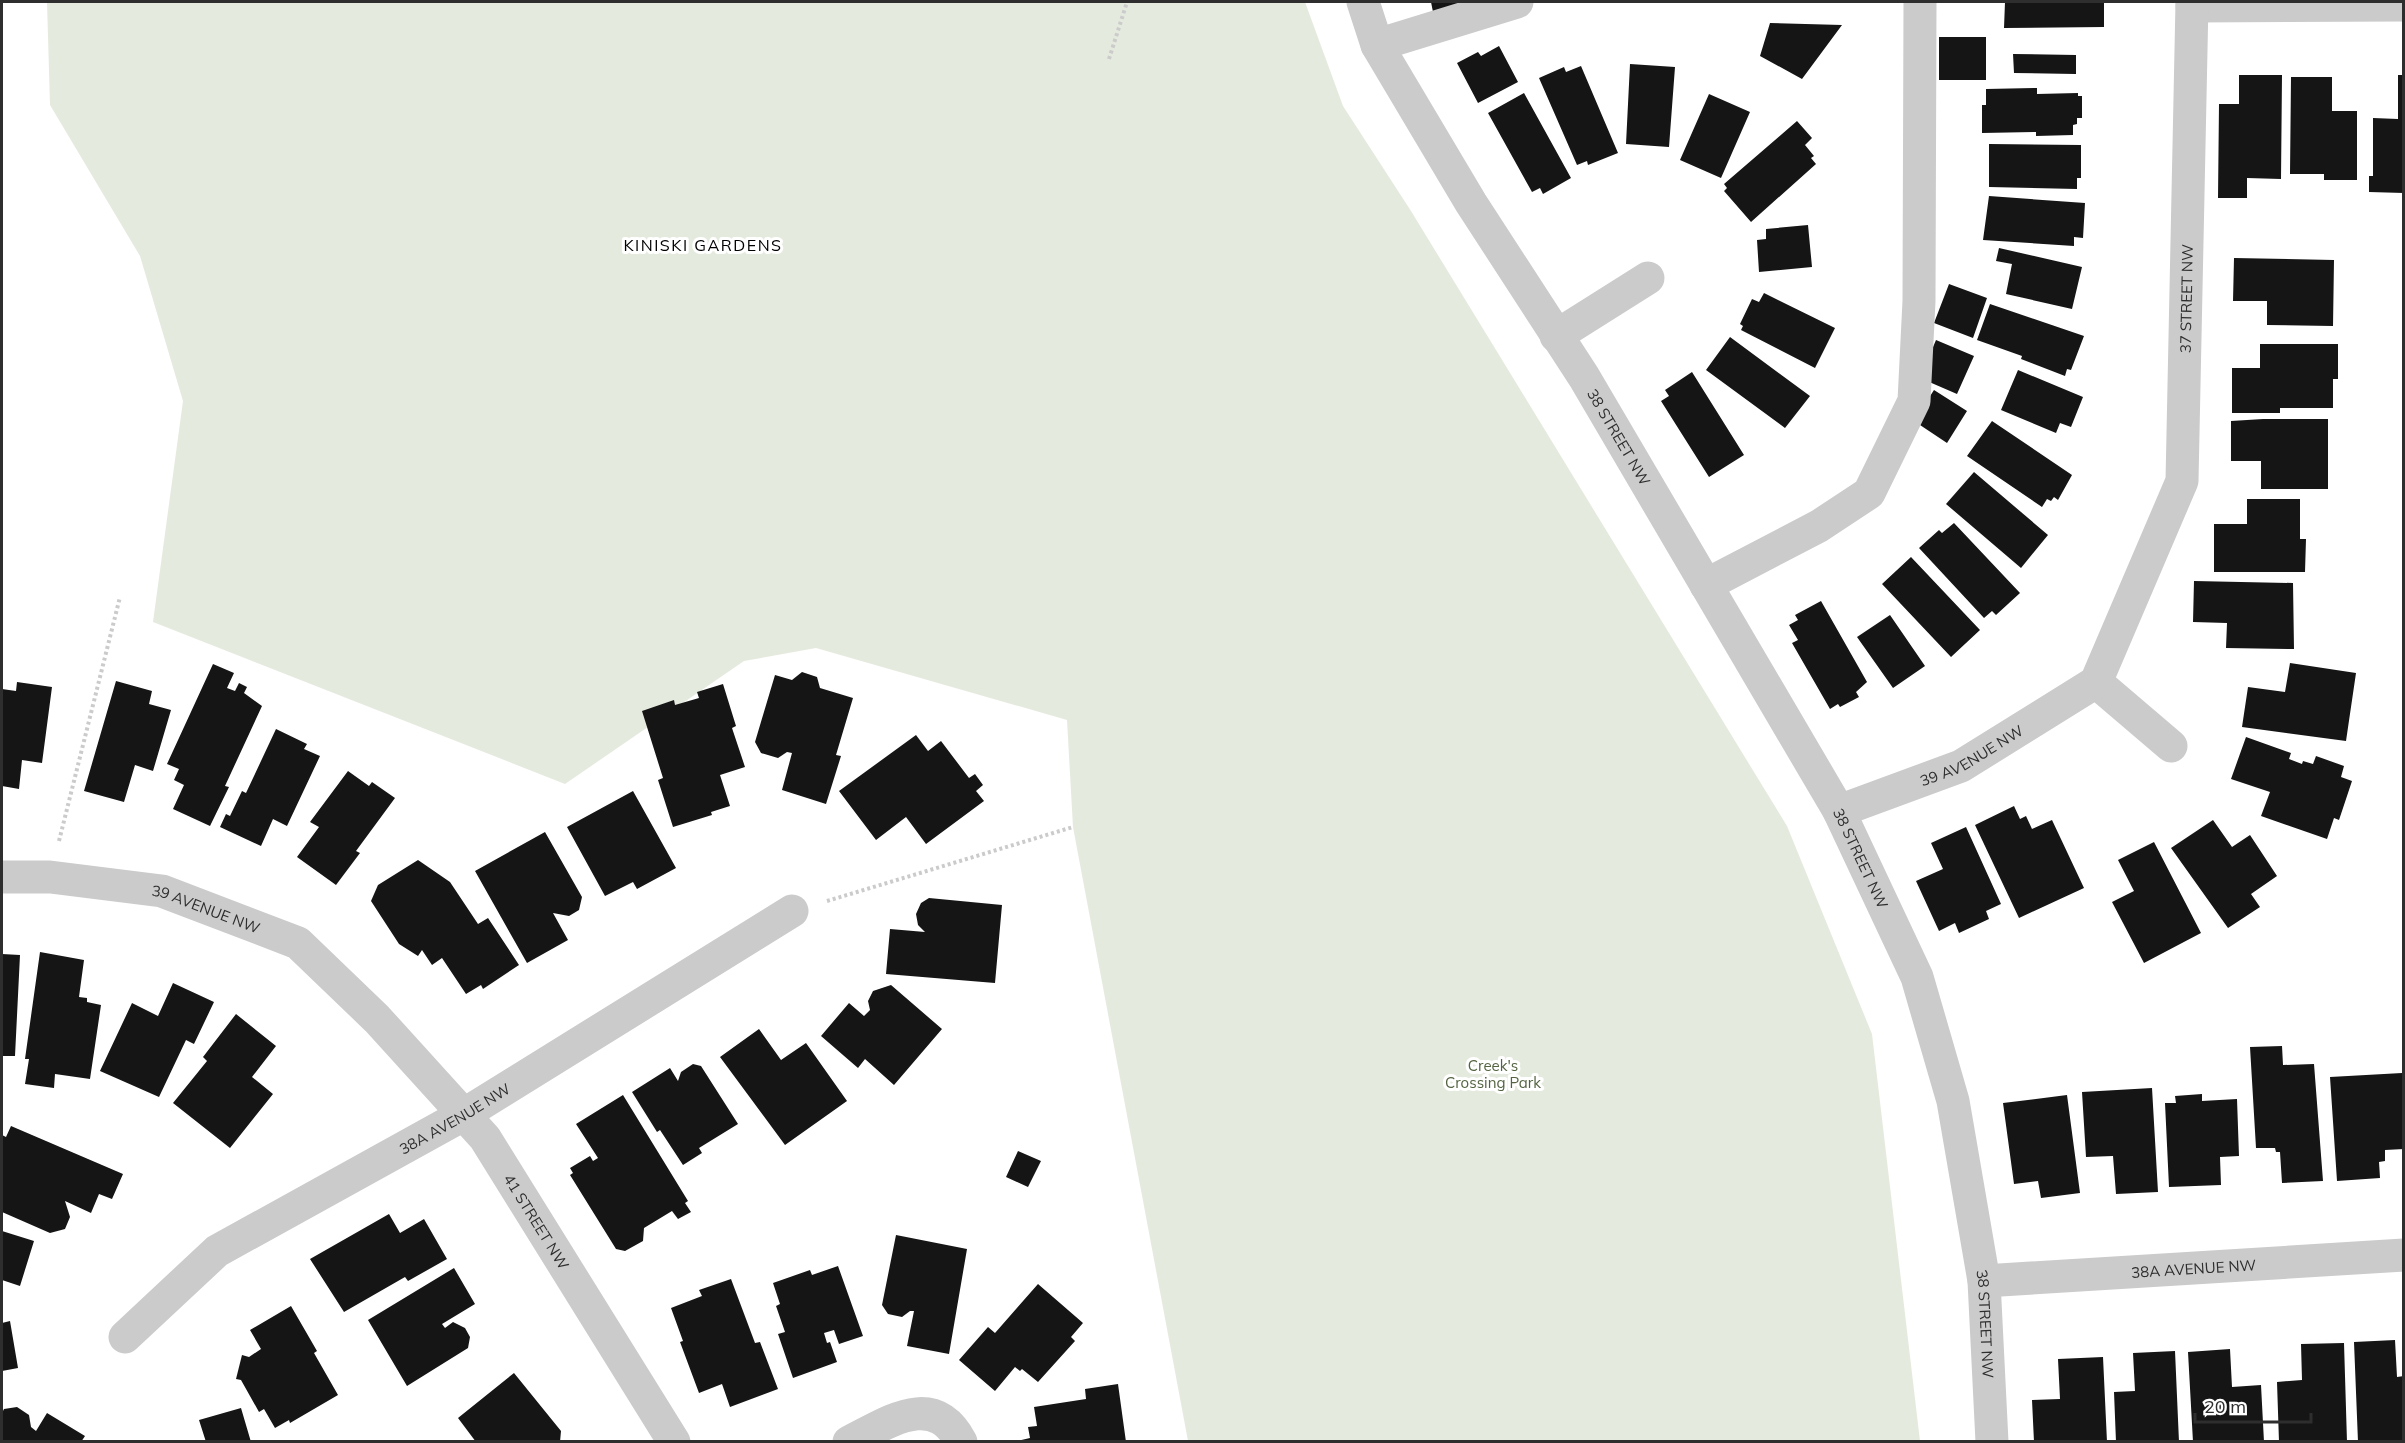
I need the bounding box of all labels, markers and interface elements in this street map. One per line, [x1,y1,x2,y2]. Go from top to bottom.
district label: KINISKI GARDENS [623,235,783,255]
street label: 37 STREET NW [2175,244,2196,353]
street label: 38 STREET NW [1583,385,1655,489]
street label: 39 AVENUE NW [1917,720,2027,790]
street label: 38 STREET NW [1829,805,1893,912]
street label: 39 AVENUE NW [151,880,263,937]
park label: Creek's Crossing Park [1445,1056,1541,1092]
street label: 38A AVENUE NW [396,1078,514,1158]
street label: 41 STREET NW [500,1170,574,1273]
street label: 38A AVENUE NW [2130,1255,2257,1281]
street label: 38 STREET NW [1973,1268,1998,1379]
scale bar [2195,1386,2310,1424]
text: 20 m [2204,1395,2246,1418]

